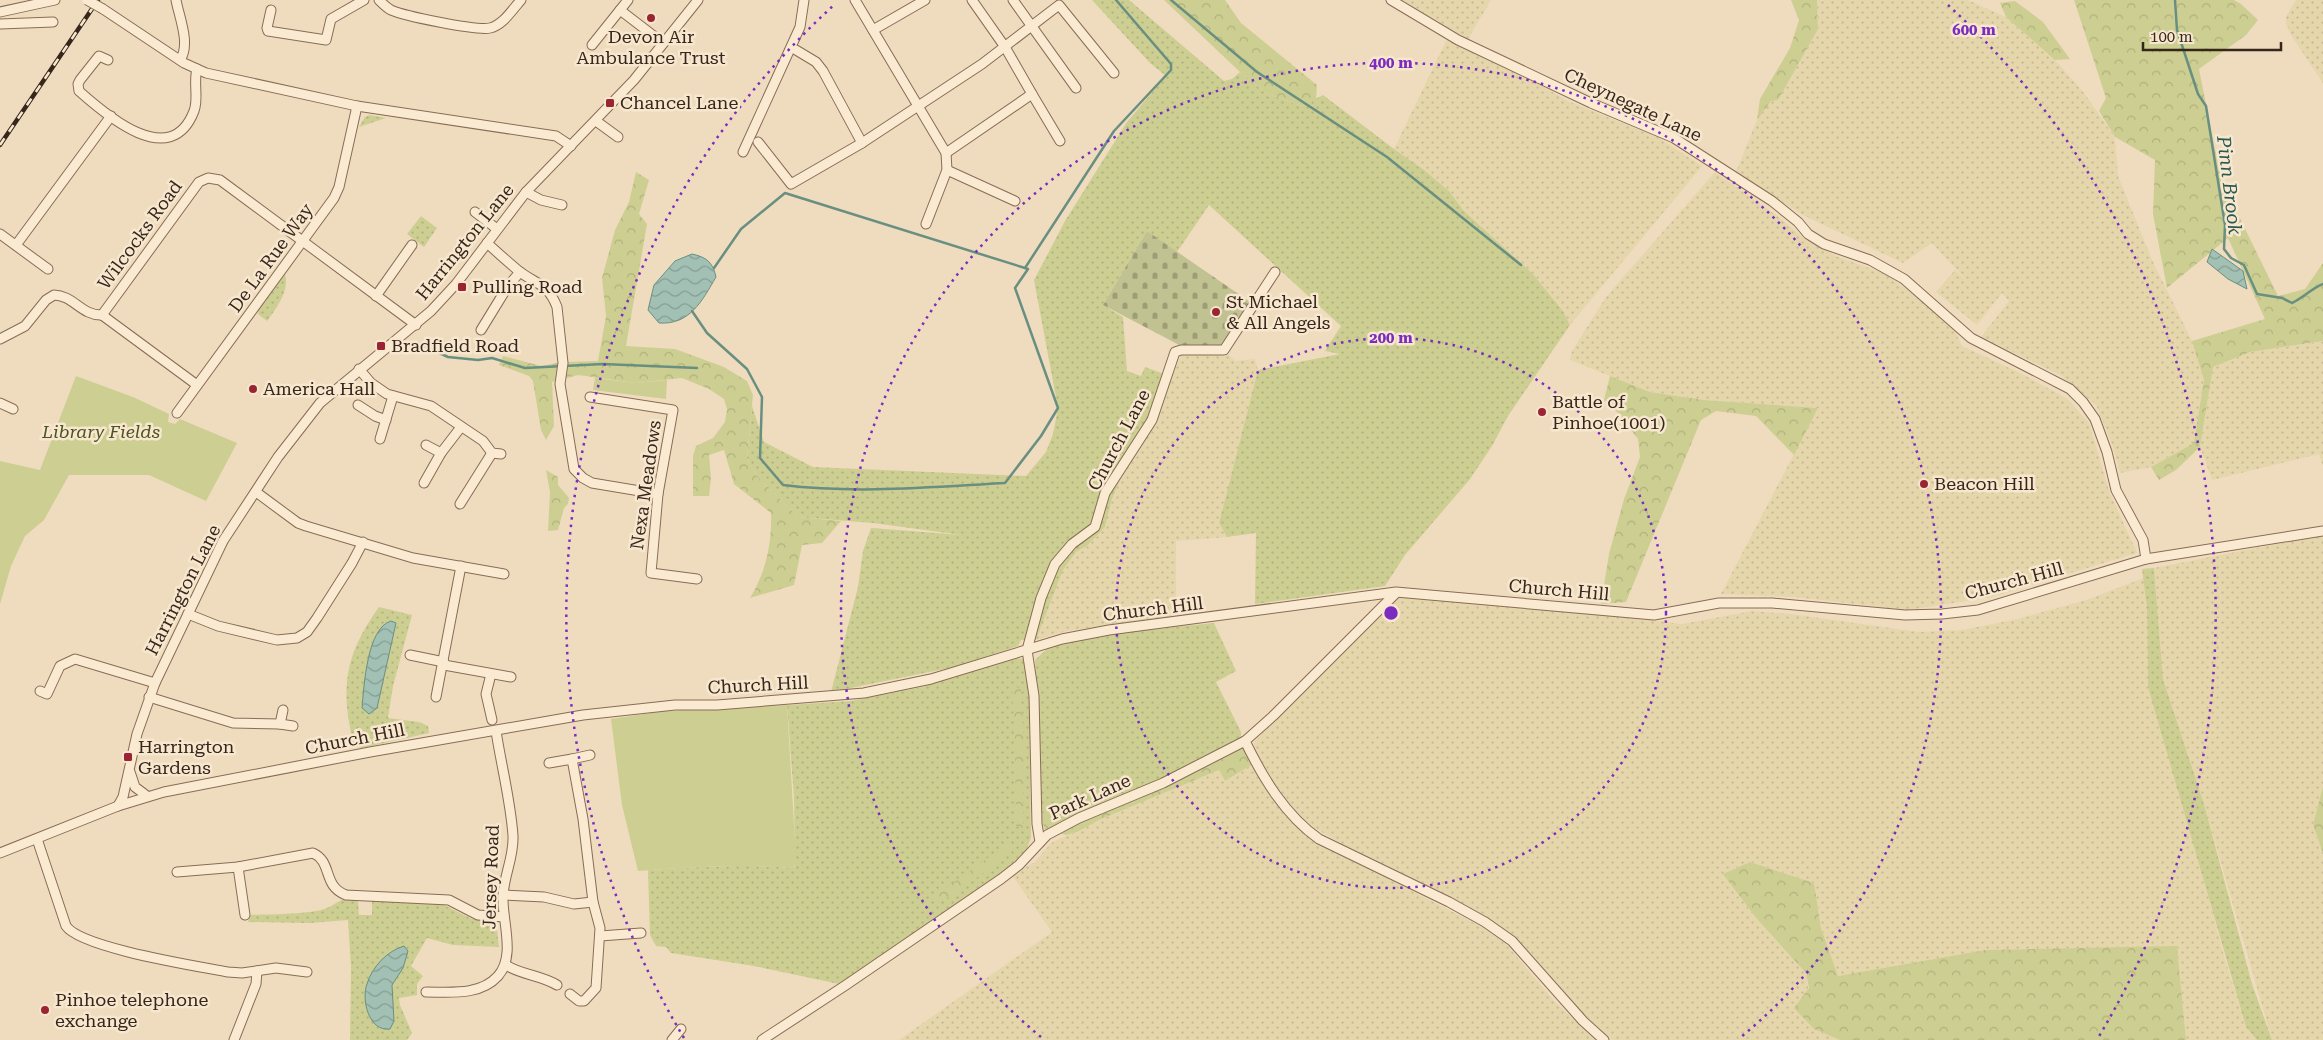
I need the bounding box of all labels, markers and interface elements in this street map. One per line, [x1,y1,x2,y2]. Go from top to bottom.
marker: Devon Air Ambulance Trust [645,12,657,24]
scale bar [2143,20,2280,52]
text: 600 m [1952,21,1996,39]
place label: Devon Air Ambulance Trust [577,26,726,68]
text: 100 m [2150,28,2193,46]
text: 400 m [1369,54,1413,72]
street label: Cheynegate Lane [1561,63,1705,146]
place label: Chancel Lane [620,92,738,113]
marker: Chancel Lane [604,97,616,109]
water label: Pinn Brook [2212,133,2247,237]
street label: Wilcocks Road [93,176,186,293]
street label: Harrington Lane [411,179,518,304]
street label: De La Rue Way [224,199,317,316]
place label: Pulling Road [472,276,583,297]
marker: Pulling Road [456,281,468,293]
place label: St Michael & All Angels [1226,291,1330,333]
marker: St Michael & All Angels [1210,306,1222,318]
text: 200 m [1369,329,1413,347]
place label: Bradfield Road [391,335,520,356]
marker: Bradfield Road [375,340,387,352]
place label: America Hall [263,378,376,399]
marker: America Hall [247,383,259,395]
street label: Church Lane [1083,385,1154,494]
place label: Battle of Pinhoe(1001) [1552,391,1665,433]
marker: Battle of Pinhoe(1001) [1536,406,1548,418]
street label: Nexa Meadows [626,419,665,551]
park label: Library Fields [41,421,160,442]
place label: Beacon Hill [1934,473,2035,494]
marker: Beacon Hill [1918,478,1930,490]
street label: Harrington Lane [141,521,225,658]
street label: Church Hill [1962,557,2066,604]
street label: Church Hill [1508,575,1611,604]
street label: Church Hill [1102,592,1205,625]
centre of rings [1382,604,1400,622]
street label: Church Hill [707,671,809,698]
street label: Church Hill [303,718,407,758]
place label: Harrington Gardens [138,736,235,778]
marker: Harrington Gardens [122,751,134,763]
street label: Park Lane [1046,769,1134,824]
street label: Jersey Road [478,824,503,930]
place label: Pinhoe telephone exchange [55,989,209,1031]
marker: Pinhoe telephone exchange [39,1004,51,1016]

